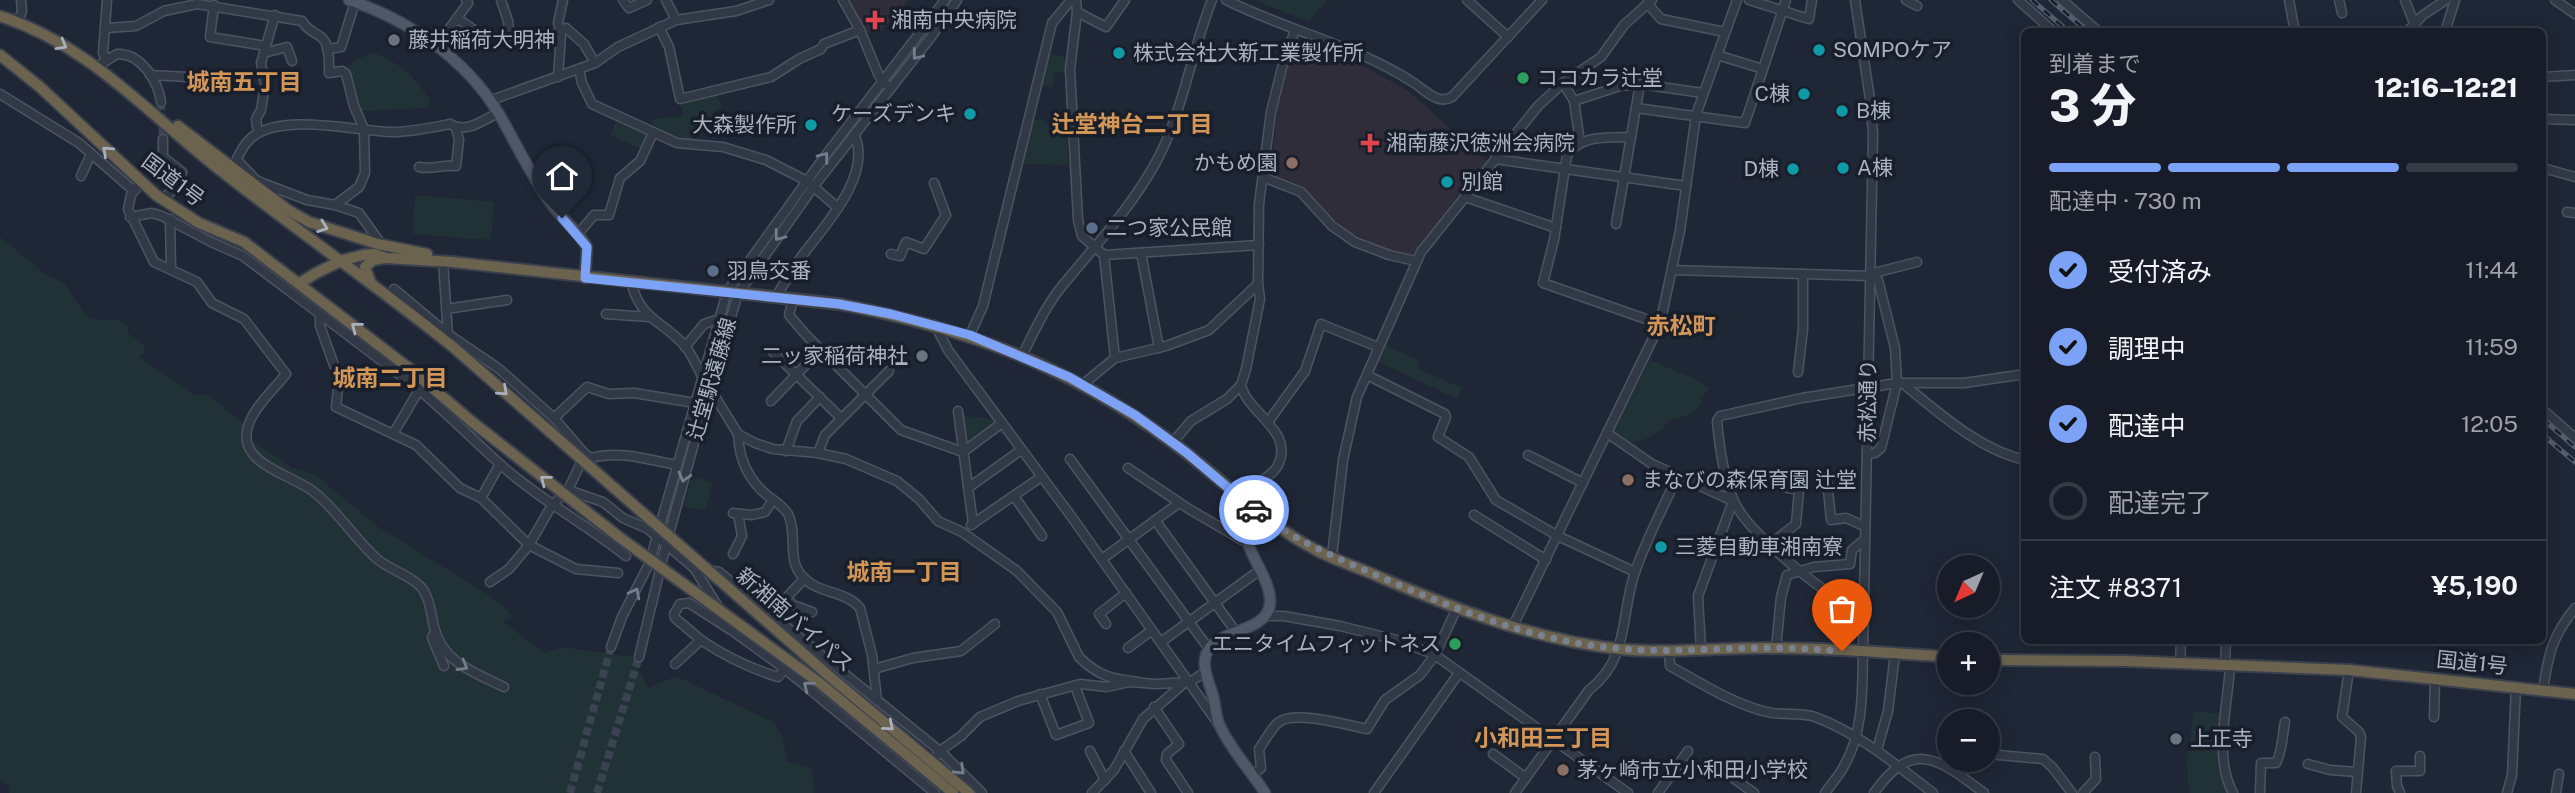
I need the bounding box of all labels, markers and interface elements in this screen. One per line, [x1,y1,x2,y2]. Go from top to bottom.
place label: 湘南中央病院 [891,7,1017,32]
marker: 湘南中央病院 [865,10,885,30]
place label: 藤井稲荷大明神 [408,27,555,52]
marker: 藤井稲荷大明神 [386,32,402,48]
one-way arrow [54,37,67,50]
place label: SOMPOケア [1833,37,1952,62]
place label: 株式会社大新工業製作所 [1133,40,1364,65]
marker: SOMPOケア [1811,42,1827,58]
marker: 株式会社大新工業製作所 [1111,45,1127,61]
one-way arrow [913,48,926,60]
text: 到着まで [2049,50,2141,77]
place label: ココカラ辻堂 [1537,65,1663,90]
district label: 城南五丁目 [187,68,302,95]
marker: ココカラ辻堂 [1515,70,1531,86]
text: 12:16–12:21 [2374,72,2518,103]
text: 3 分 [2049,78,2136,132]
place label: C棟 [1755,81,1790,106]
marker: C棟 [1796,86,1812,102]
place label: B棟 [1856,98,1891,123]
place label: ケーズデンキ [831,101,956,126]
marker: B棟 [1834,103,1850,119]
marker: ケーズデンキ [962,106,978,122]
district label: 辻堂神台二丁目 [1052,110,1213,137]
place label: 大森製作所 [692,112,797,137]
marker: 大森製作所 [803,117,819,133]
place label: 湘南藤沢徳洲会病院 [1386,130,1575,155]
marker: 湘南藤沢徳洲会病院 [1360,133,1380,153]
one-way arrow [102,146,115,159]
pin [532,146,592,218]
street label: 国道1号 [137,148,209,211]
place label: かもめ園 [1194,150,1278,175]
one-way arrow [816,152,829,165]
marker: かもめ園 [1284,155,1300,171]
place label: A棟 [1857,155,1893,180]
place label: D棟 [1743,156,1779,181]
icon: home [543,157,581,195]
marker: A棟 [1835,160,1851,176]
marker: D棟 [1785,161,1801,177]
place label: 別館 [1461,169,1503,194]
marker: 別館 [1439,174,1455,190]
text: 配達中 · 730 m [2049,187,2202,214]
place label: 二つ家公民館 [1106,215,1232,240]
one-way arrow [317,219,329,233]
marker: 二つ家公民館 [1084,220,1100,236]
one-way arrow [774,228,787,240]
icon: check [2049,251,2087,289]
text: 受付済み [2108,256,2212,287]
text: 11:44 [2465,256,2518,283]
place label: 羽鳥交番 [727,258,811,283]
marker: 羽鳥交番 [705,263,721,279]
district label: 赤松町 [1647,312,1716,339]
street label: 辻堂駅遠藤線 [682,315,741,443]
one-way arrow [351,323,364,336]
icon: check [2049,328,2087,366]
text: 調理中 [2108,333,2186,364]
text: 11:59 [2465,333,2518,360]
place label: 二ッ家稲荷神社 [761,343,908,368]
marker: 二ッ家稲荷神社 [914,348,930,364]
street label: 赤松通り [1854,359,1881,443]
district label: 城南二丁目 [333,364,448,391]
one-way arrow [495,383,508,395]
icon: check [2049,405,2087,443]
text: 配達中 [2108,410,2186,441]
text: 12:05 [2461,410,2518,437]
place label: まなびの森保育園 辻堂 [1642,467,1857,492]
one-way arrow [678,471,693,483]
marker: まなびの森保育園 辻堂 [1620,472,1636,488]
one-way arrow [541,475,553,488]
courier [1219,475,1289,545]
text: 配達完了 [2108,487,2212,518]
icon: car [1235,491,1273,529]
place label: 三菱自動車湘南寮 [1675,534,1843,559]
marker: 三菱自動車湘南寮 [1653,539,1669,555]
north arrow [1937,555,2000,618]
map controls [1937,555,2000,772]
district label: 城南一丁目 [847,558,962,585]
street label: 新湘南バイパス [732,562,859,677]
text: ¥5,190 [2431,570,2518,601]
text: 注文 #8371 [2049,572,2182,603]
pin [1812,579,1872,651]
one-way arrow [627,587,640,600]
icon: bag [1823,590,1861,628]
place label: エニタイムフィットネス [1212,631,1441,656]
button: + [1937,632,2000,695]
marker: エニタイムフィットネス [1447,636,1463,652]
street label: 国道1号 [2435,646,2509,679]
one-way arrow [455,658,468,671]
one-way arrow [803,682,815,695]
button: − [1937,709,2000,772]
one-way arrow [881,718,894,730]
district label: 小和田三丁目 [1474,724,1612,751]
place label: 上正寺 [2190,726,2253,751]
marker: 上正寺 [2168,731,2184,747]
place label: 茅ヶ崎市立小和田小学校 [1577,757,1808,782]
one-way arrow [952,762,965,775]
marker: 茅ヶ崎市立小和田小学校 [1555,762,1571,778]

